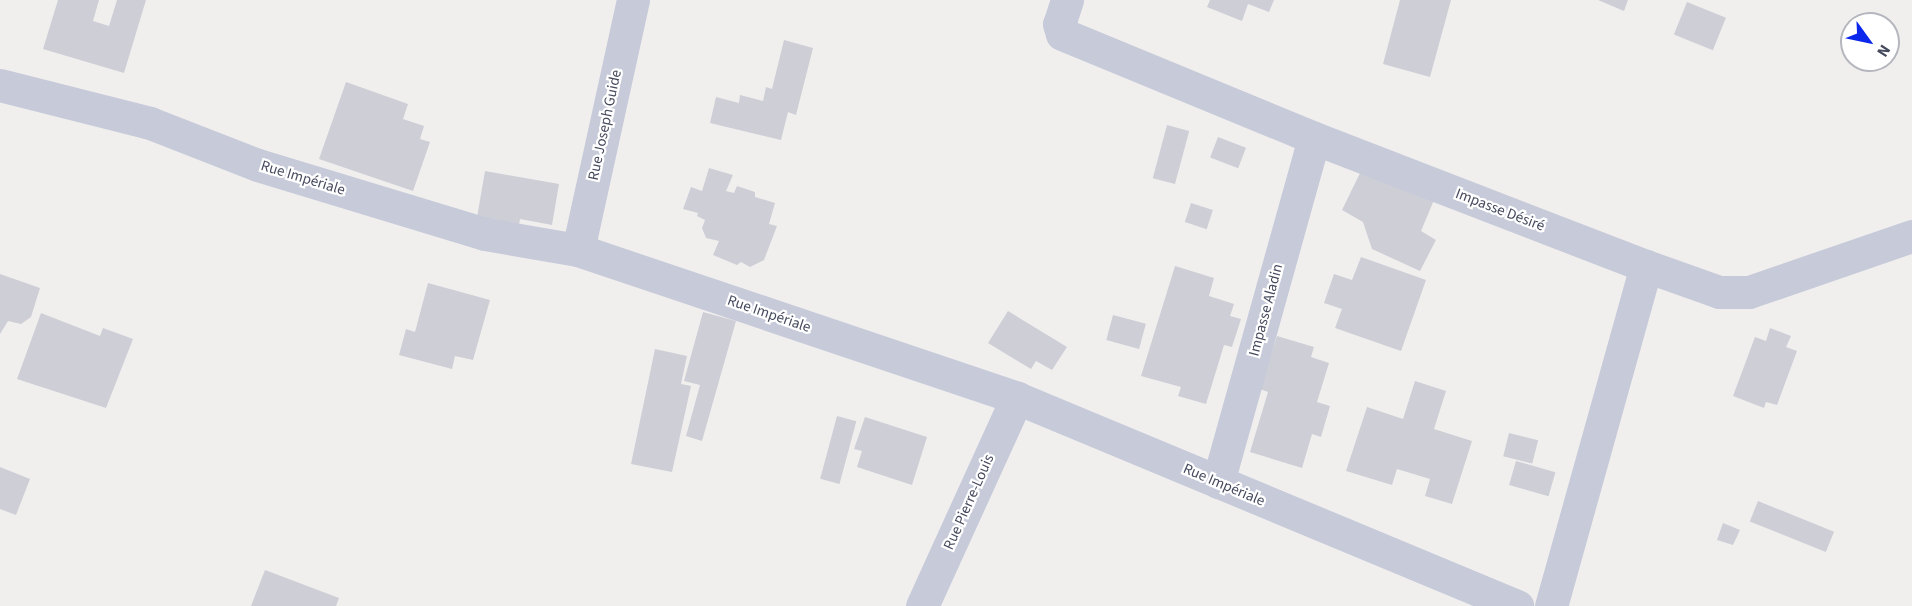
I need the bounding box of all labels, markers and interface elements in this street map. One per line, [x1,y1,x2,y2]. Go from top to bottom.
north arrow [1840,12,1900,72]
text: N [1871,40,1896,61]
street label: Rue Joseph Guide [585,68,625,182]
street label: Rue Impériale [259,157,347,199]
street label: Impasse Désiré [1453,185,1547,235]
street label: Impasse Aladin [1245,262,1287,358]
street label: Rue Impériale [725,291,813,337]
street label: Rue Pierre-Louis [940,451,998,553]
street label: Rue Impériale [1180,460,1268,510]

